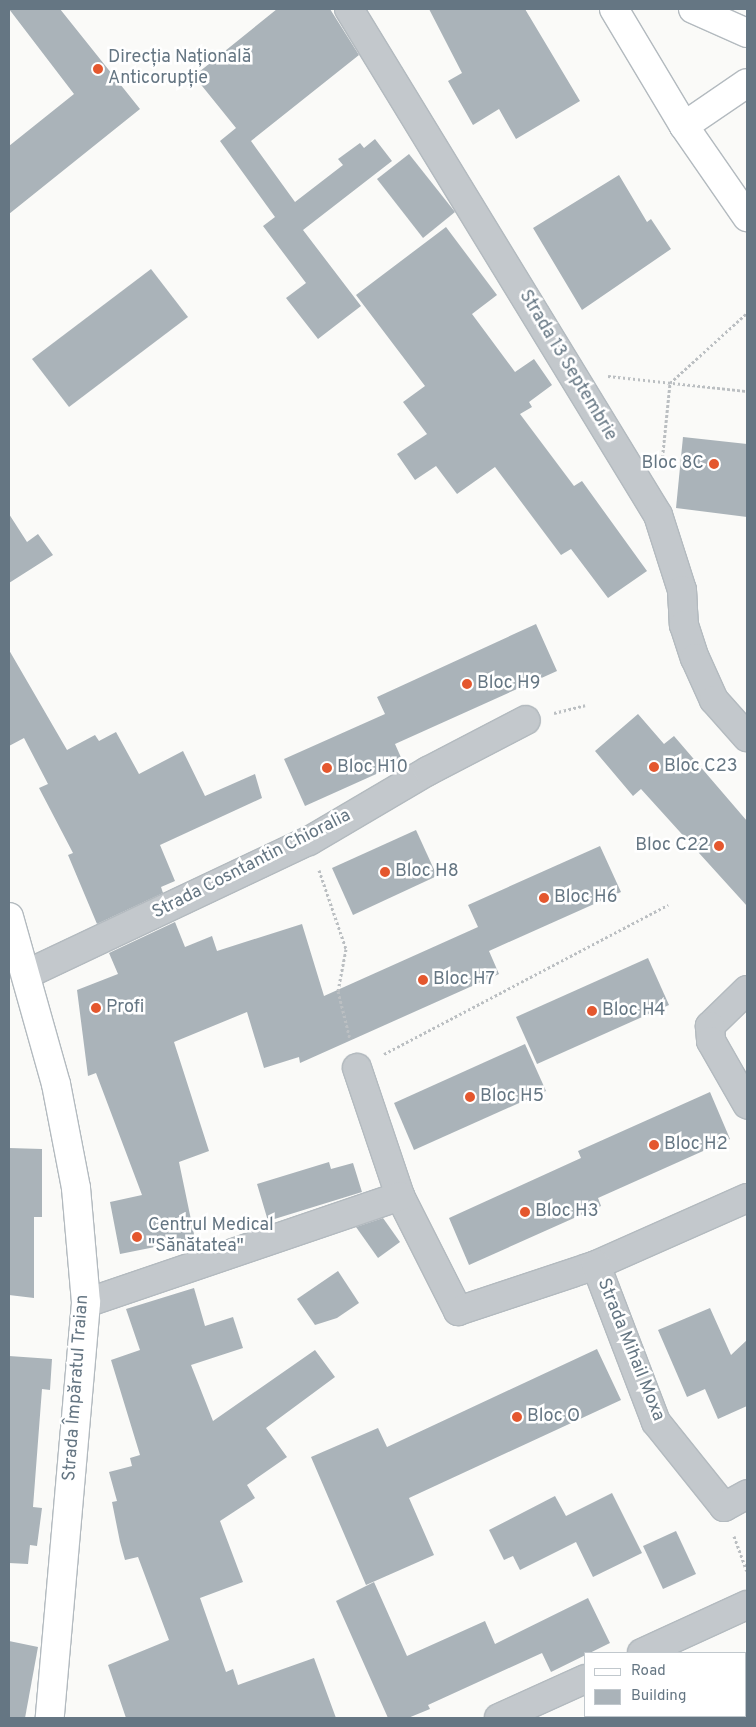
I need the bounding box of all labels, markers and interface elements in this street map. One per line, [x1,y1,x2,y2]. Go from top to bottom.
place label: Direcția Națională Anticorupție [108,48,251,90]
marker: Direcția Națională Anticorupție [92,63,104,75]
street label: Strada 13 Septembrie [513,287,621,445]
place label: Bloc 8C [641,453,704,475]
marker: Bloc 8C [708,458,720,470]
place label: Bloc H9 [477,673,540,695]
marker: Bloc H9 [461,678,473,690]
place label: Bloc C23 [664,756,738,778]
place label: Bloc H10 [337,757,408,779]
marker: Bloc C23 [648,761,660,773]
marker: Bloc H10 [321,762,333,774]
street label: Strada Cosntantin Chioralia [149,806,355,924]
place label: Bloc C22 [635,835,709,857]
marker: Bloc C22 [713,840,725,852]
place label: Bloc H8 [395,861,459,883]
marker: Bloc H8 [379,866,391,878]
place label: Bloc H6 [554,887,617,909]
marker: Bloc H6 [538,892,550,904]
place label: Bloc H7 [433,969,495,991]
marker: Bloc H7 [417,974,429,986]
place label: Profi [106,997,144,1019]
place label: Bloc H4 [602,1000,666,1022]
marker: Profi [90,1002,102,1014]
marker: Bloc H4 [586,1005,598,1017]
place label: Bloc H5 [480,1086,544,1108]
marker: Bloc H5 [464,1091,476,1103]
place label: Bloc H2 [664,1134,728,1156]
marker: Bloc H2 [648,1139,660,1151]
place label: Bloc H3 [535,1201,599,1223]
marker: Bloc H3 [519,1206,531,1218]
place label: Centrul Medical "Sănătatea" [148,1216,274,1258]
marker: Centrul Medical "Sănătatea" [130,1230,144,1244]
street label: Strada Mihail Moxa [592,1276,668,1424]
street label: Strada Împăratul Traian [60,1294,94,1482]
place label: Bloc O [527,1406,580,1428]
marker: Bloc O [511,1411,523,1423]
legend [584,1652,746,1717]
text: Road [631,1662,666,1681]
text: Building [631,1687,686,1706]

